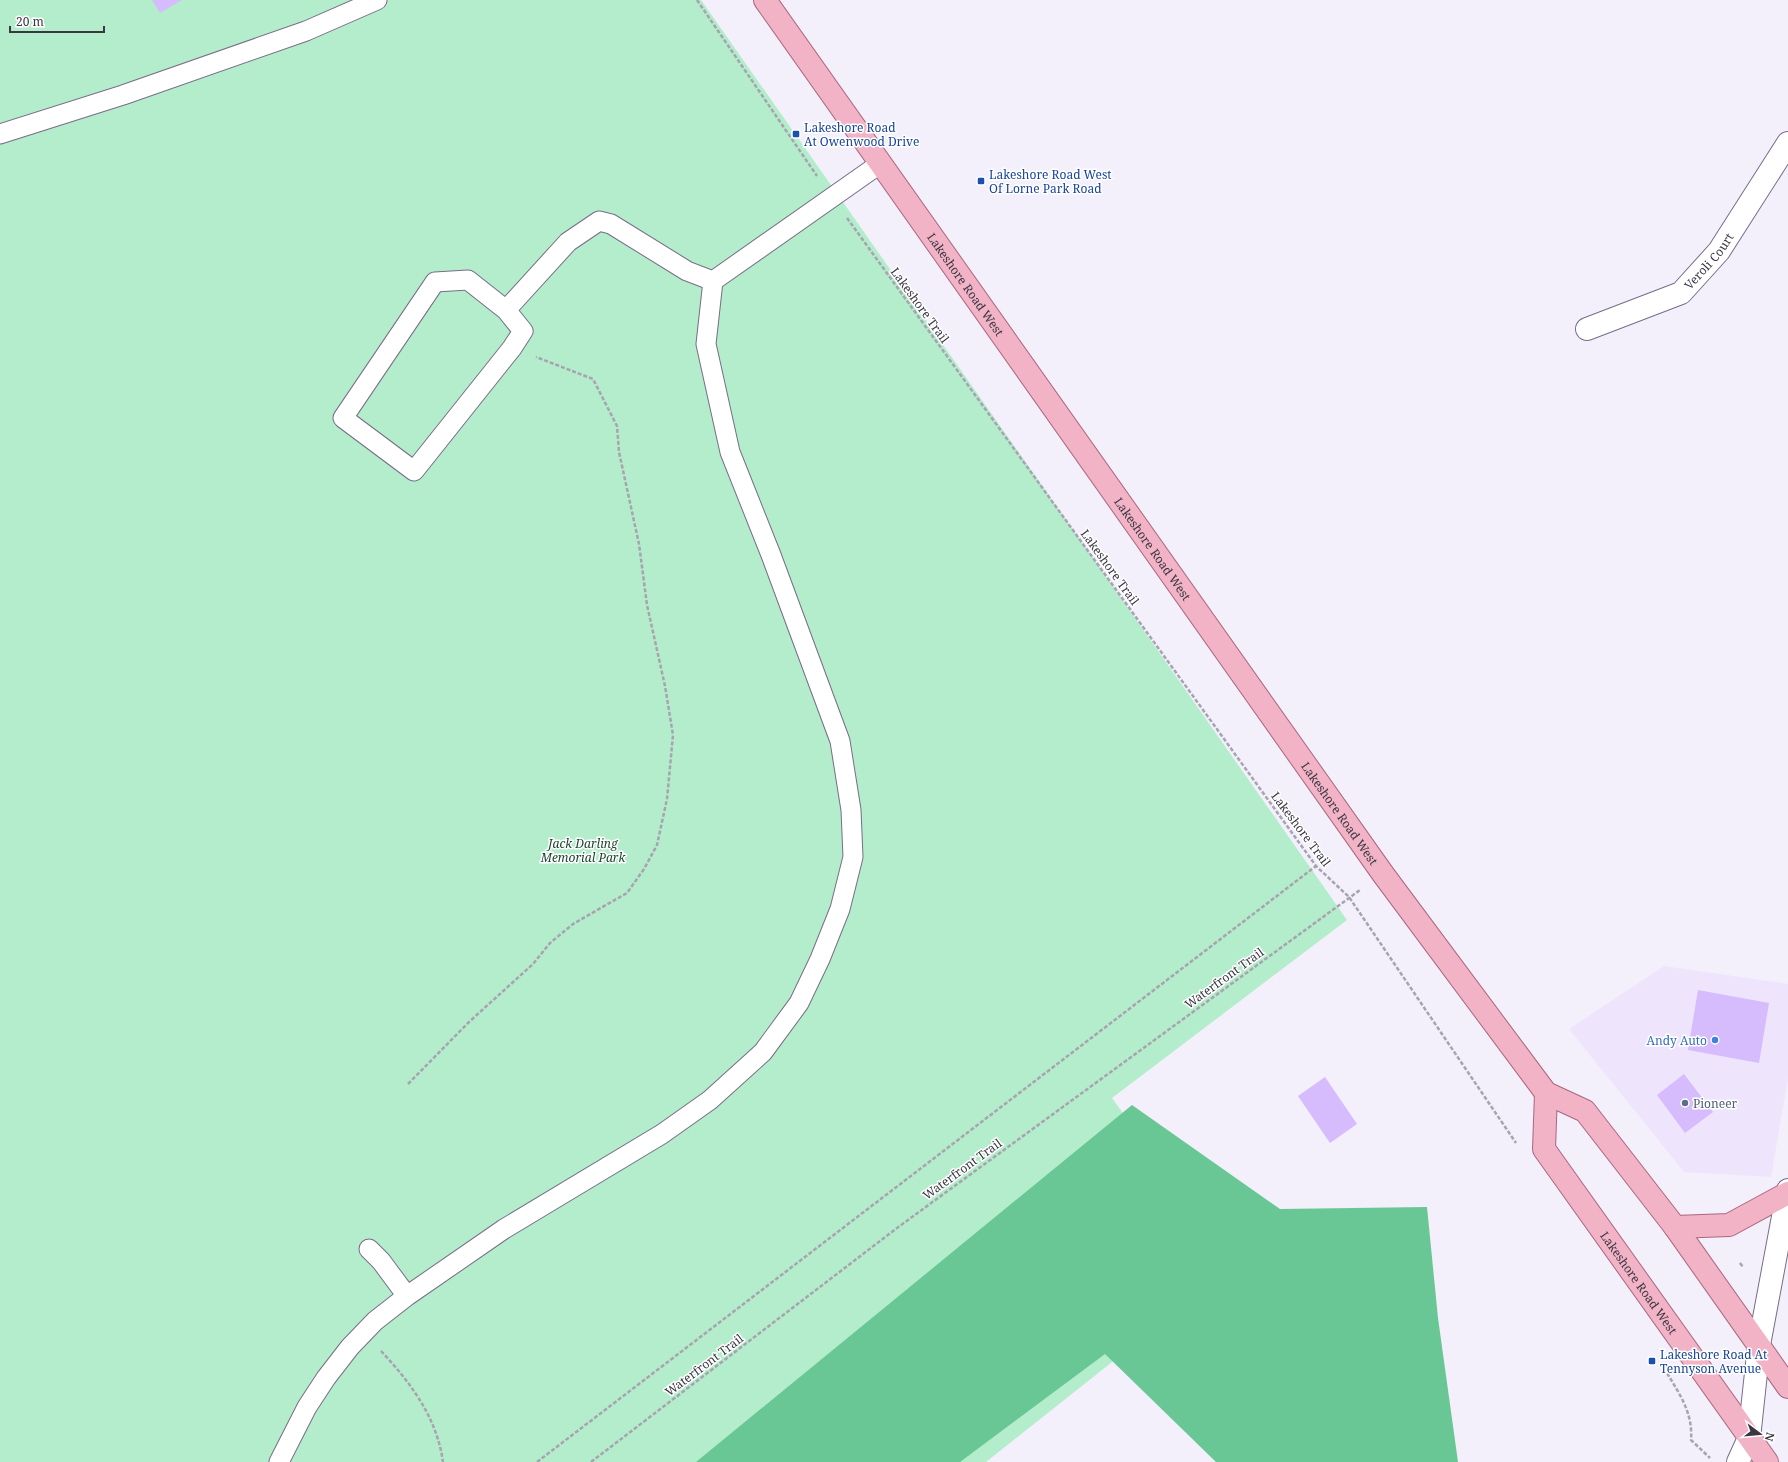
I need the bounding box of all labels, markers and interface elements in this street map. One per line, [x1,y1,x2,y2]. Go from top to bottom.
scale bar [10,8,104,34]
text: 20 m [16,13,44,30]
place label: Lakeshore Road At Owenwood Drive [804,119,919,150]
marker: Lakeshore Road At Owenwood Drive [791,129,801,139]
place label: Lakeshore Road West Of Lorne Park Road [989,166,1112,197]
marker: Lakeshore Road West Of Lorne Park Road [976,176,986,186]
street label: Lakeshore Road West [924,229,1008,339]
street label: Veroli Court [1680,229,1737,293]
street label: Lakeshore Trail [887,264,953,346]
street label: Lakeshore Road West [1111,494,1195,604]
street label: Lakeshore Trail [1077,526,1143,608]
street label: Lakeshore Road West [1298,758,1382,868]
street label: Lakeshore Trail [1267,788,1335,870]
park label: Jack Darling Memorial Park [540,835,626,866]
street label: Waterfront Trail [1181,943,1267,1012]
place label: Andy Auto [1647,1032,1707,1049]
marker: Andy Auto [1710,1035,1720,1045]
place label: Pioneer [1693,1095,1738,1112]
marker: Pioneer [1680,1098,1690,1108]
street label: Waterfront Trail [919,1134,1005,1203]
street label: Lakeshore Road West [1597,1228,1682,1337]
street label: Waterfront Trail [661,1330,747,1400]
place label: Lakeshore Road At Tennyson Avenue [1660,1346,1767,1377]
marker: Lakeshore Road At Tennyson Avenue [1647,1356,1657,1366]
north arrow [1740,1414,1780,1454]
text: N [1762,1431,1778,1443]

